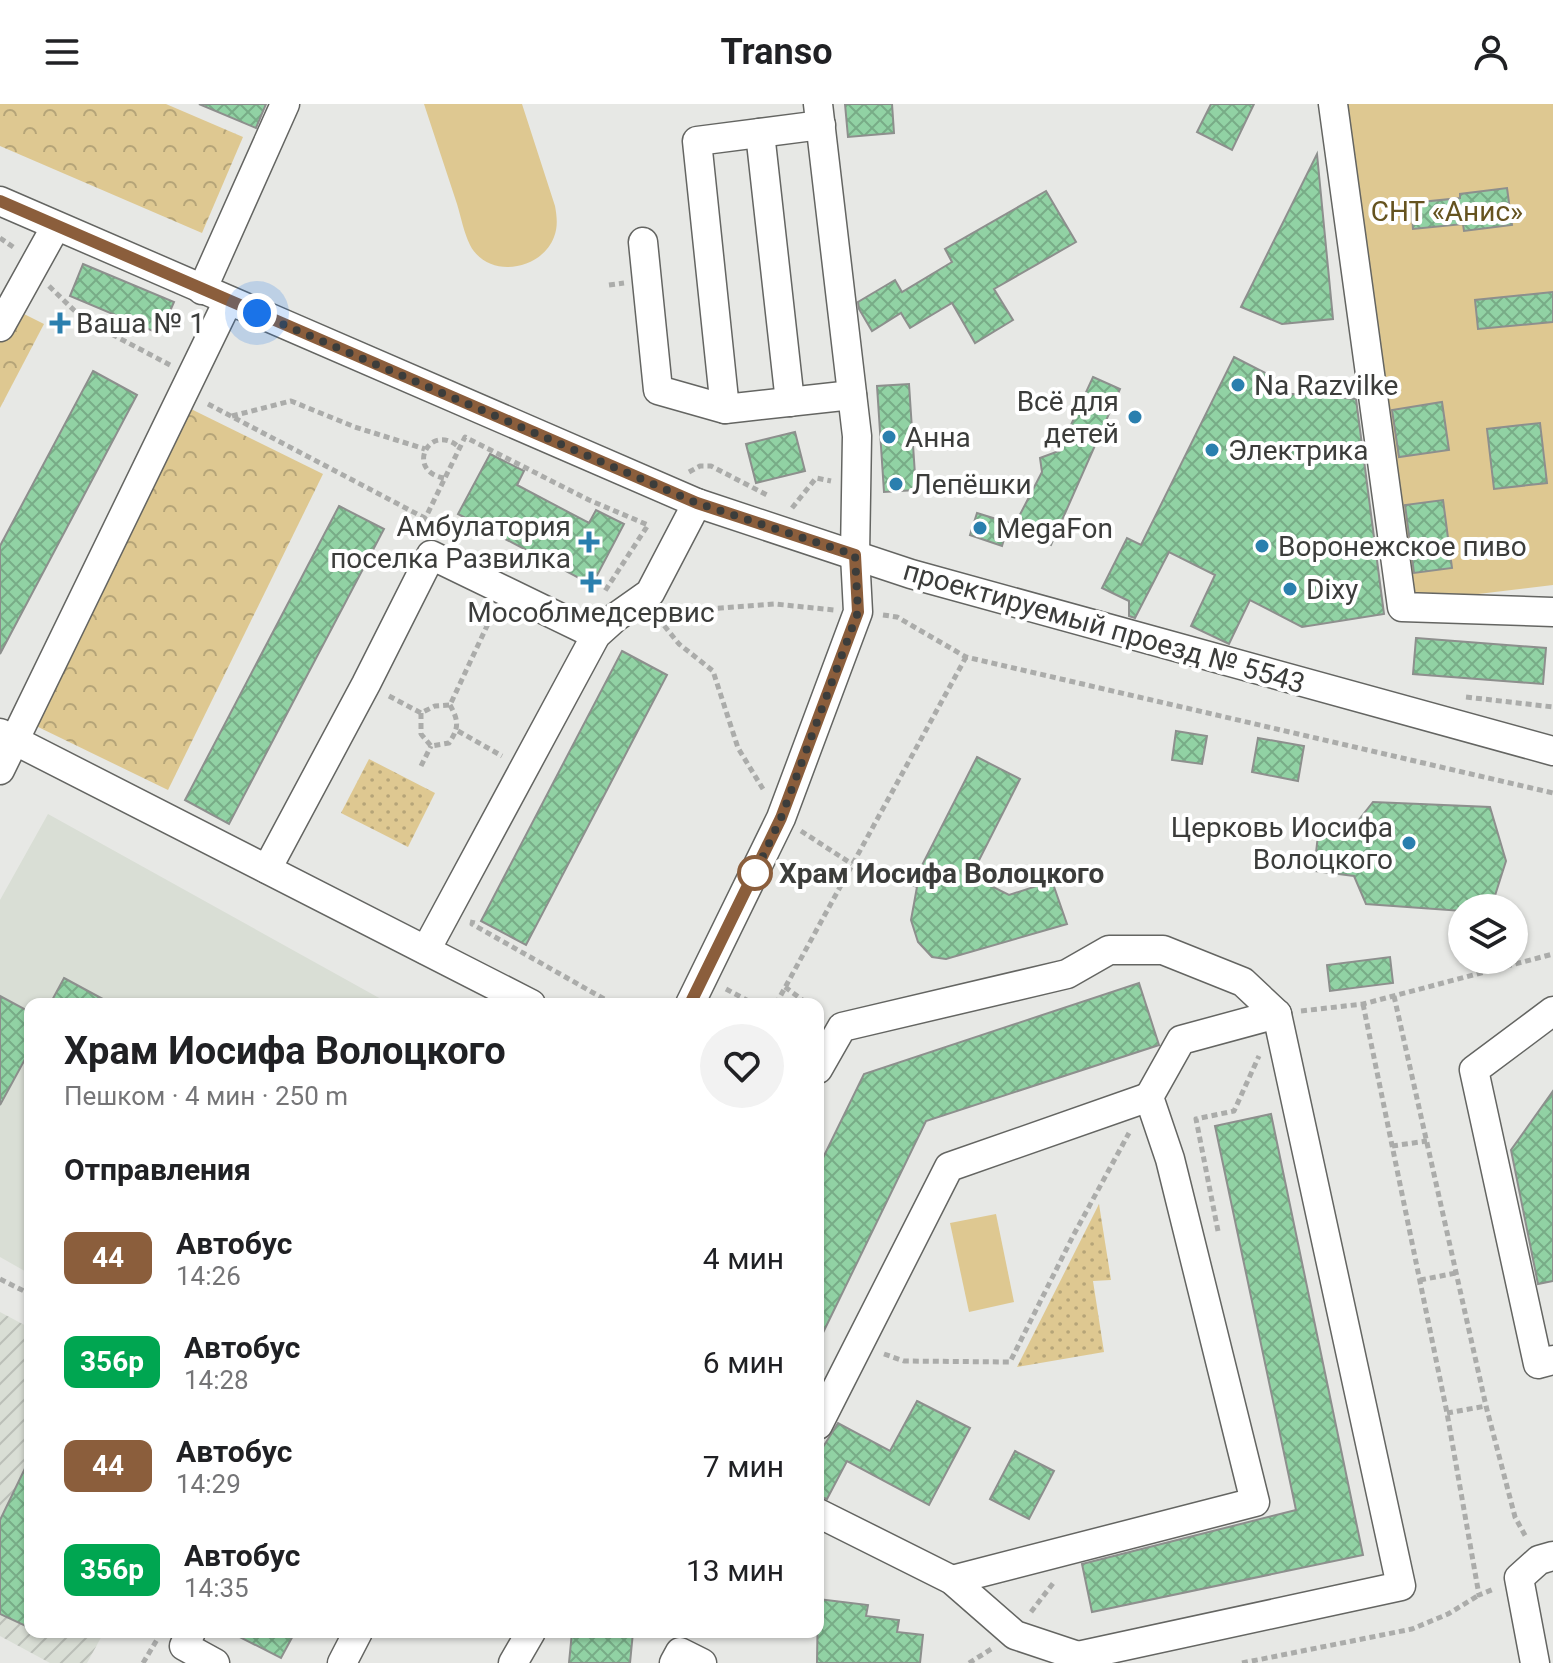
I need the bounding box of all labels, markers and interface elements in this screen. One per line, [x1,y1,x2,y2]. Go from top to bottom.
icon: menu [40,30,84,74]
icon: person [1469,30,1513,74]
text: Transo [721,31,832,73]
park label: СНТ «Анис» [1371,195,1523,228]
your location [237,293,277,333]
place label: Ваша № 1 [76,307,205,340]
marker: Ваша № 1 [51,314,69,332]
place label: Na Razvilke [1254,369,1398,402]
marker: Na Razvilke [1229,376,1247,394]
place label: Всё для детей [1017,385,1119,450]
marker: Всё для детей [1126,408,1144,426]
place label: Анна [905,421,971,454]
marker: Анна [880,428,898,446]
place label: Электрика [1228,434,1368,467]
marker: Электрика [1203,441,1221,459]
place label: Лепёшки [912,468,1032,501]
marker: Лепёшки [887,475,905,493]
place label: Амбулатория поселка Развилка [330,510,571,575]
place label: MegaFon [996,512,1113,545]
marker: MegaFon [971,519,989,537]
place label: Воронежское пиво [1278,530,1527,563]
marker: Амбулатория поселка Развилка [578,531,600,553]
marker: Воронежское пиво [1253,537,1271,555]
street label: проектируемый проезд № 5543 [900,554,1308,700]
marker: Мособлмедсервис [582,573,600,591]
place label: Dixy [1306,573,1358,606]
marker: Dixy [1281,580,1299,598]
place label: Мособлмедсервис [467,596,715,629]
place label: Церковь Иосифа Волоцкого [1171,811,1393,876]
marker: Церковь Иосифа Волоцкого [1400,834,1418,852]
marker: Храм Иосифа Волоцкого [738,856,772,890]
place label: Храм Иосифа Волоцкого [779,857,1104,890]
map controls [1448,894,1528,974]
button: layers [1448,894,1528,974]
button: heart [700,1024,784,1108]
text: Храм Иосифа Волоцкого [64,1029,506,1073]
text: Пешком · 4 мин · 250 m [64,1081,348,1111]
text: Отправления [64,1152,251,1187]
text: Автобус [176,1226,292,1261]
text: 44 [92,1241,124,1274]
text: 4 мин [703,1241,784,1276]
text: 14:26 [176,1261,241,1291]
text: Автобус [184,1330,300,1365]
text: 356р [80,1345,144,1378]
text: 6 мин [703,1345,784,1380]
text: 14:28 [184,1365,249,1395]
text: Автобус [176,1434,292,1469]
text: 44 [92,1449,124,1482]
text: 7 мин [703,1449,784,1484]
text: 14:29 [176,1469,241,1499]
text: Автобус [184,1538,300,1573]
text: 356р [80,1553,144,1586]
text: 13 мин [686,1553,784,1588]
text: 14:35 [184,1573,249,1603]

